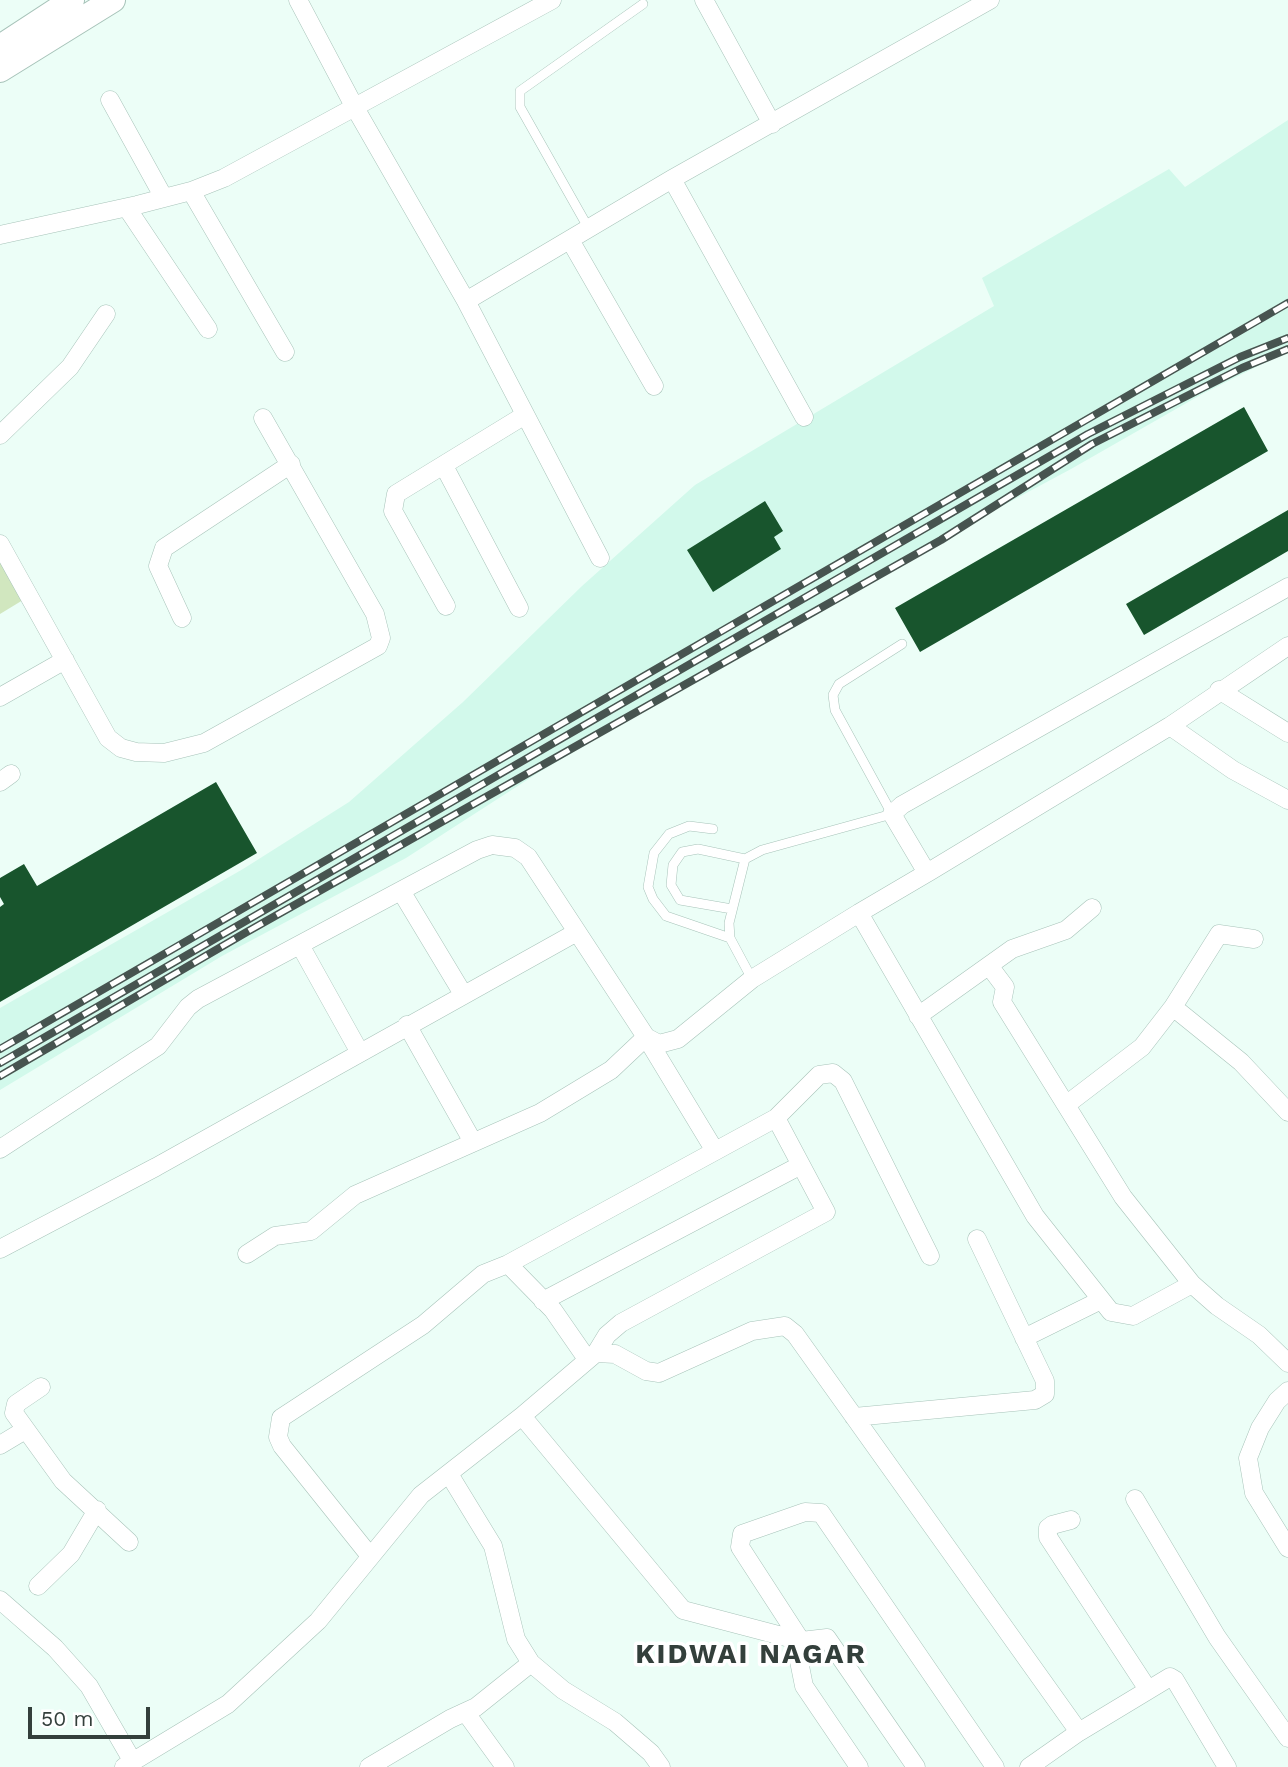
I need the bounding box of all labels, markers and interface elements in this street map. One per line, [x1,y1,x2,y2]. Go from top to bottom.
district label: KIDWAI NAGAR [637,1638,865,1672]
scale bar [32,1694,154,1738]
text: 50 m [41,1706,93,1731]

